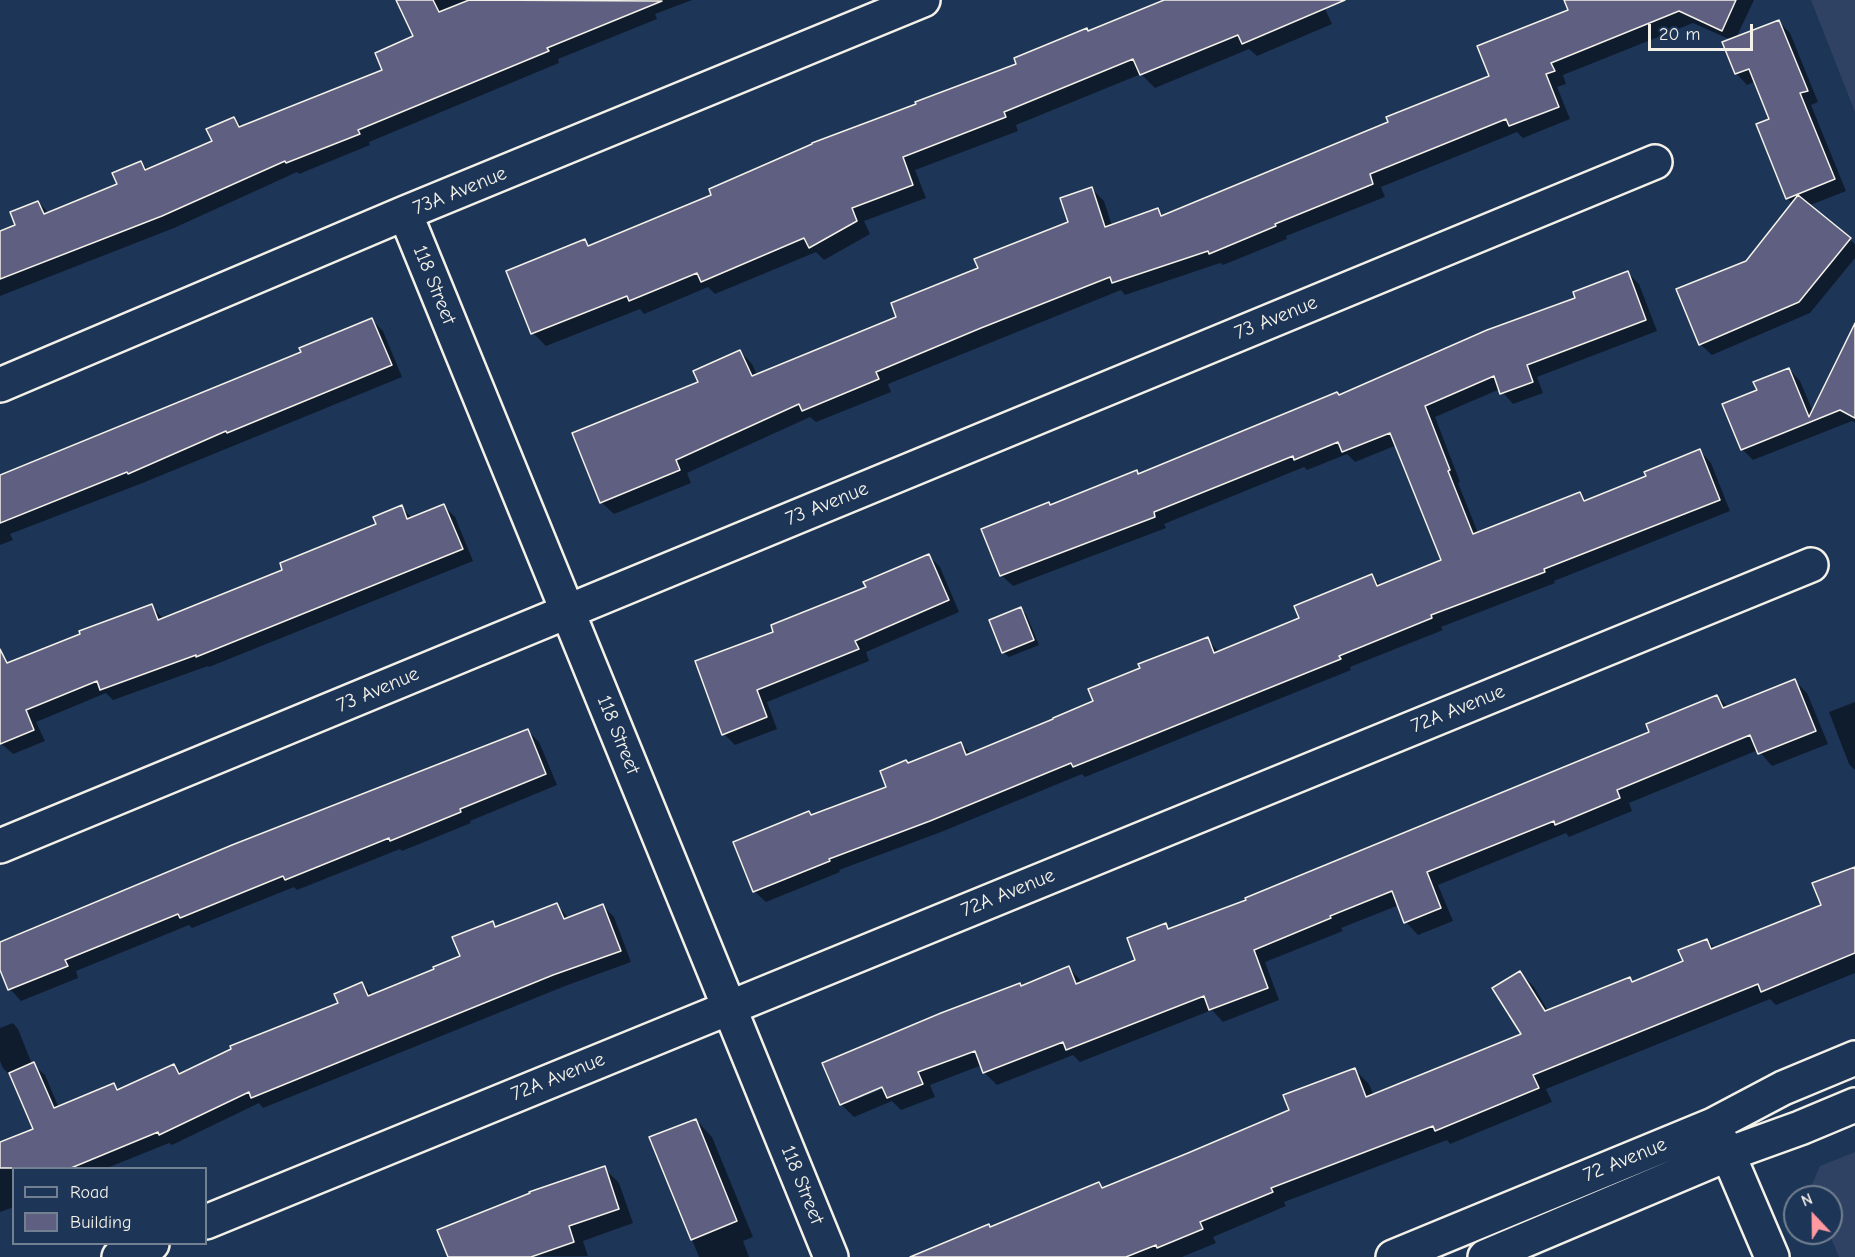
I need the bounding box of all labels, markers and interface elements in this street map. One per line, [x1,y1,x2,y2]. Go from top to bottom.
scale bar [1651,12,1756,50]
text: 20 m [1659,24,1700,45]
street label: 73A Avenue [410,161,510,221]
street label: 118 Street [407,242,461,328]
street label: 73 Avenue [1231,291,1321,345]
street label: 73 Avenue [782,477,872,531]
street label: 73 Avenue [333,662,423,718]
street label: 72A Avenue [1408,679,1508,739]
street label: 118 Street [591,692,645,778]
street label: 72A Avenue [958,863,1058,923]
street label: 72A Avenue [508,1047,608,1107]
street label: 72 Avenue [1580,1132,1670,1188]
street label: 118 Street [775,1142,829,1228]
legend [12,1167,207,1245]
text: Road [70,1182,109,1203]
north arrow [1783,1185,1843,1245]
text: N [1799,1190,1815,1210]
text: Building [70,1212,132,1233]

